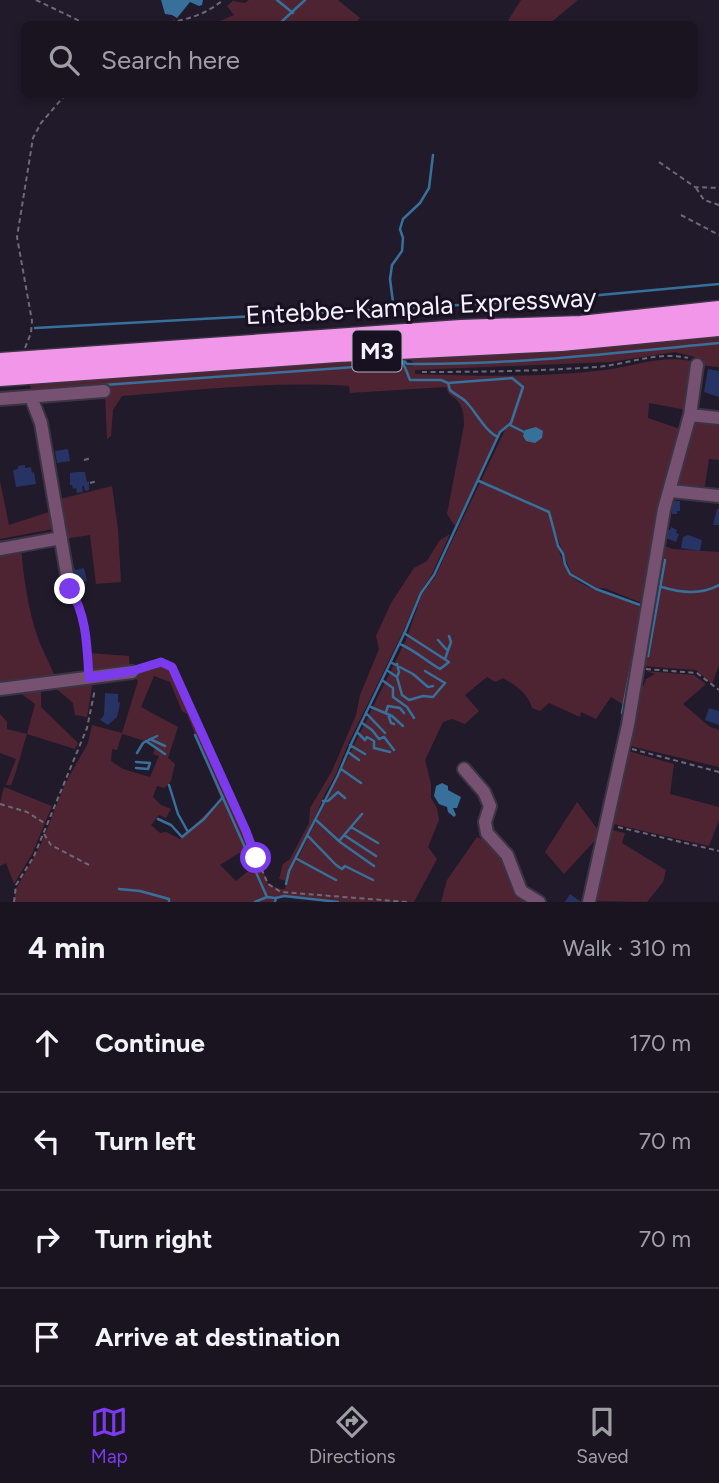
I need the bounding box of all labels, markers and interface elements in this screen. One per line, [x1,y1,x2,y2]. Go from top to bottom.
search box [21,21,698,98]
icon: search [45,41,83,79]
text: Search here [101,44,240,76]
street label: Entebbe-Kampala Expressway [245,281,598,331]
road number: M3 [352,330,402,372]
route end [54,573,85,604]
route start [240,842,271,873]
text: 4 min [28,929,105,966]
text: Walk · 310 m [563,934,691,962]
icon: ahead [28,1024,66,1062]
text: Continue [95,1027,205,1059]
text: 170 m [629,1029,691,1057]
icon: left [28,1122,66,1160]
text: Turn left [95,1125,196,1157]
text: 70 m [639,1127,691,1155]
icon: right [28,1220,66,1258]
text: Turn right [95,1223,212,1255]
text: 70 m [639,1225,691,1253]
icon: arrive [28,1318,66,1356]
text: Arrive at destination [95,1321,340,1353]
tab: Map [90,1403,128,1468]
tab: Directions [309,1403,396,1468]
tab: Saved [576,1403,629,1468]

